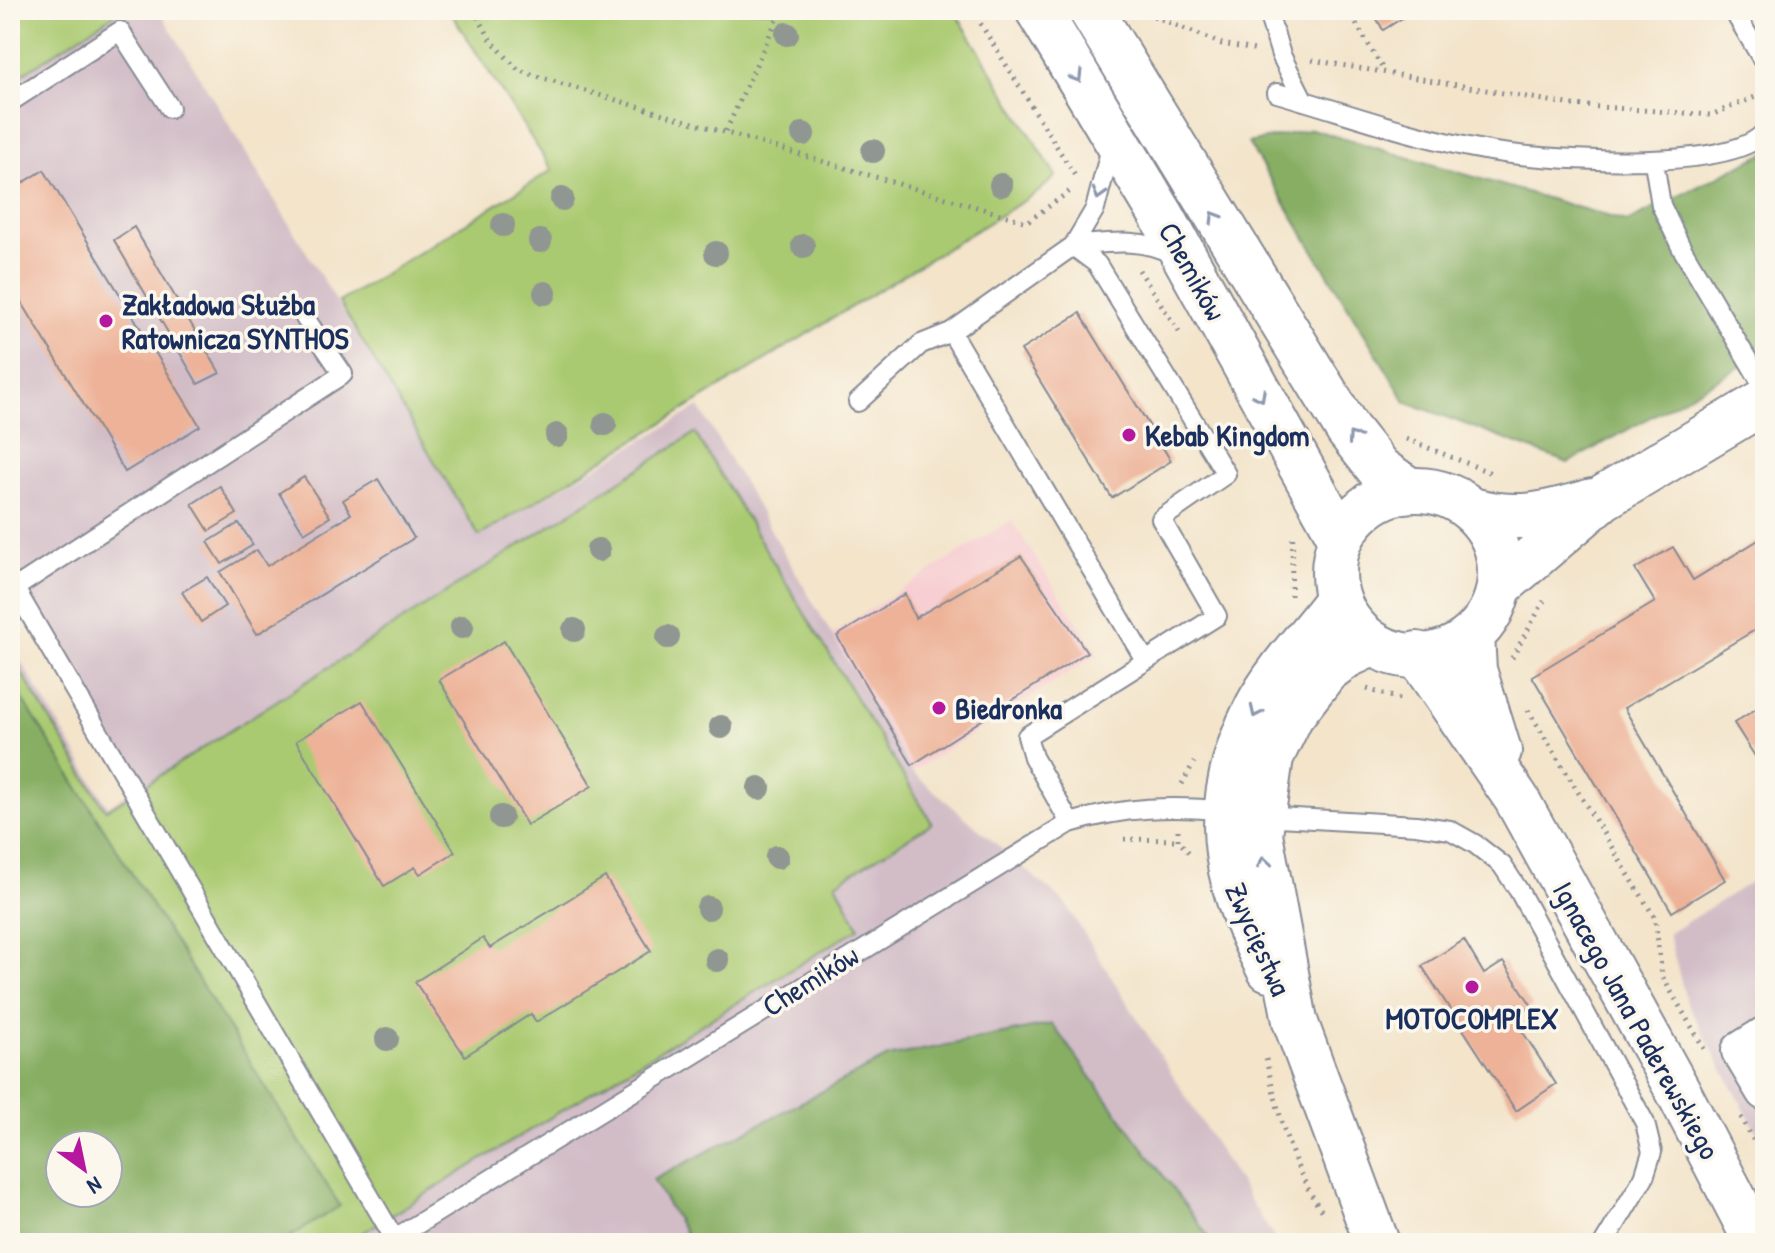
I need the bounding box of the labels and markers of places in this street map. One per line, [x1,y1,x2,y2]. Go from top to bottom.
place label: Zakładowa Służba Ratownicza SYNTHOS [122,284,349,358]
marker: Zakładowa Służba Ratownicza SYNTHOS [97,312,115,330]
place label: Kebab Kingdom [1145,415,1310,456]
marker: Kebab Kingdom [1120,426,1138,444]
place label: Biedronka [955,688,1062,728]
marker: Biedronka [930,699,948,717]
marker: MOTOCOMPLEX [1463,978,1481,996]
place label: MOTOCOMPLEX [1385,998,1559,1038]

